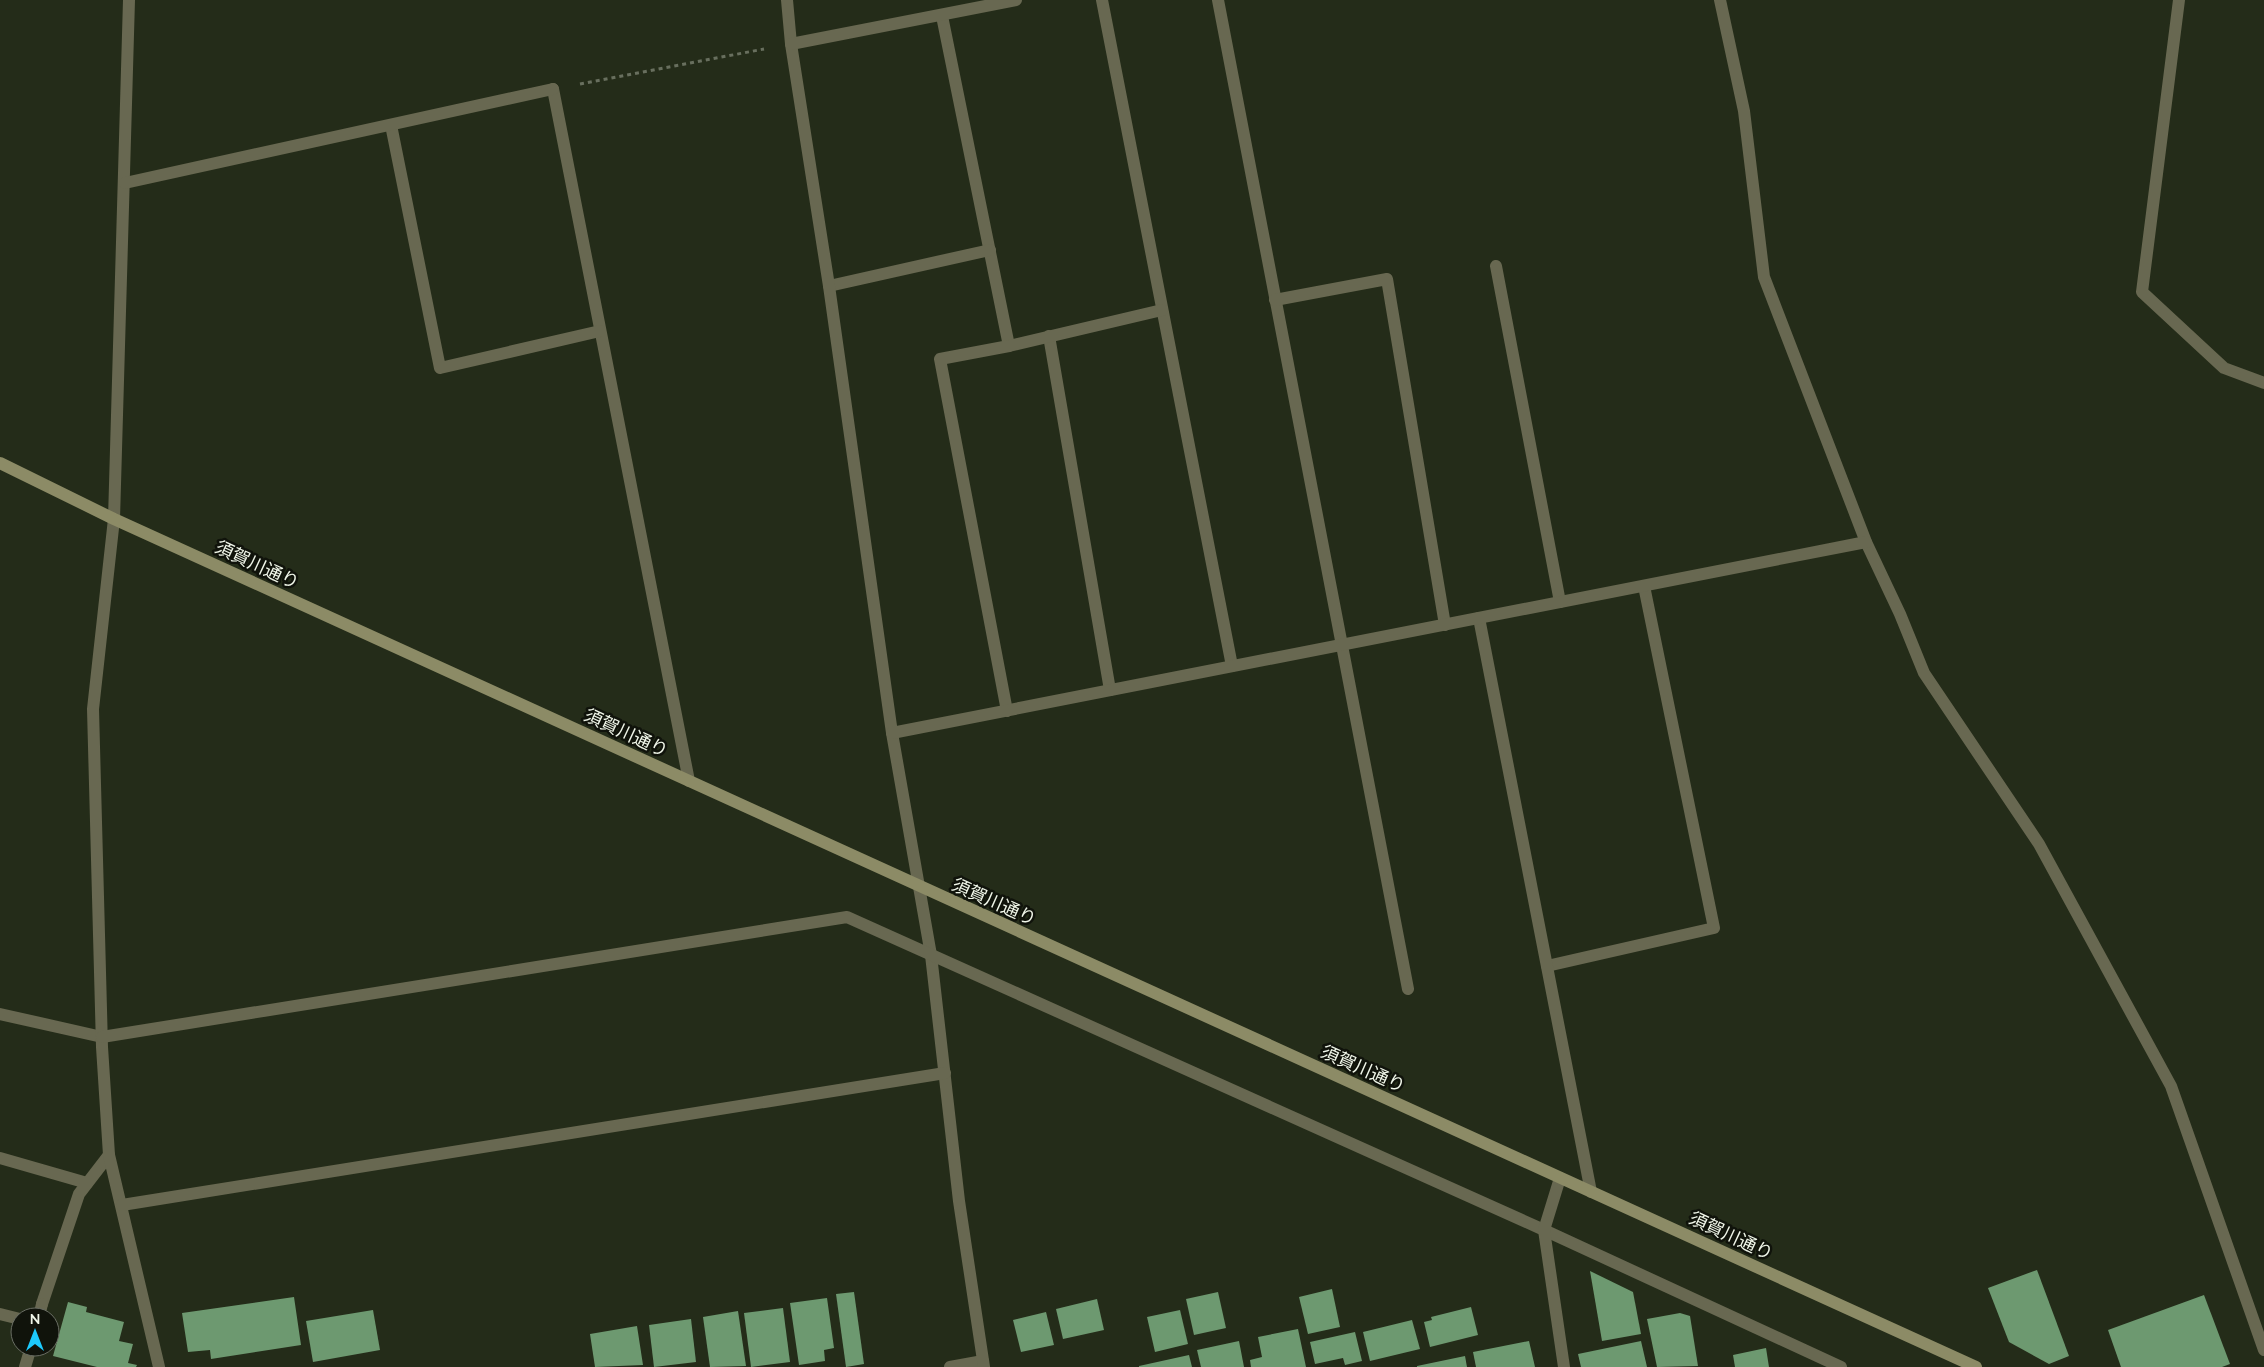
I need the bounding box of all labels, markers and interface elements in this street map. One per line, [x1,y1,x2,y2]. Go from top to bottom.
street label: 須賀川通り [212,535,303,594]
street label: 須賀川通り [581,703,672,762]
street label: 須賀川通り [948,873,1040,930]
street label: 須賀川通り [1317,1040,1409,1097]
street label: 須賀川通り [1686,1206,1777,1265]
north arrow [10,1307,60,1357]
text: N [30,1310,40,1328]

